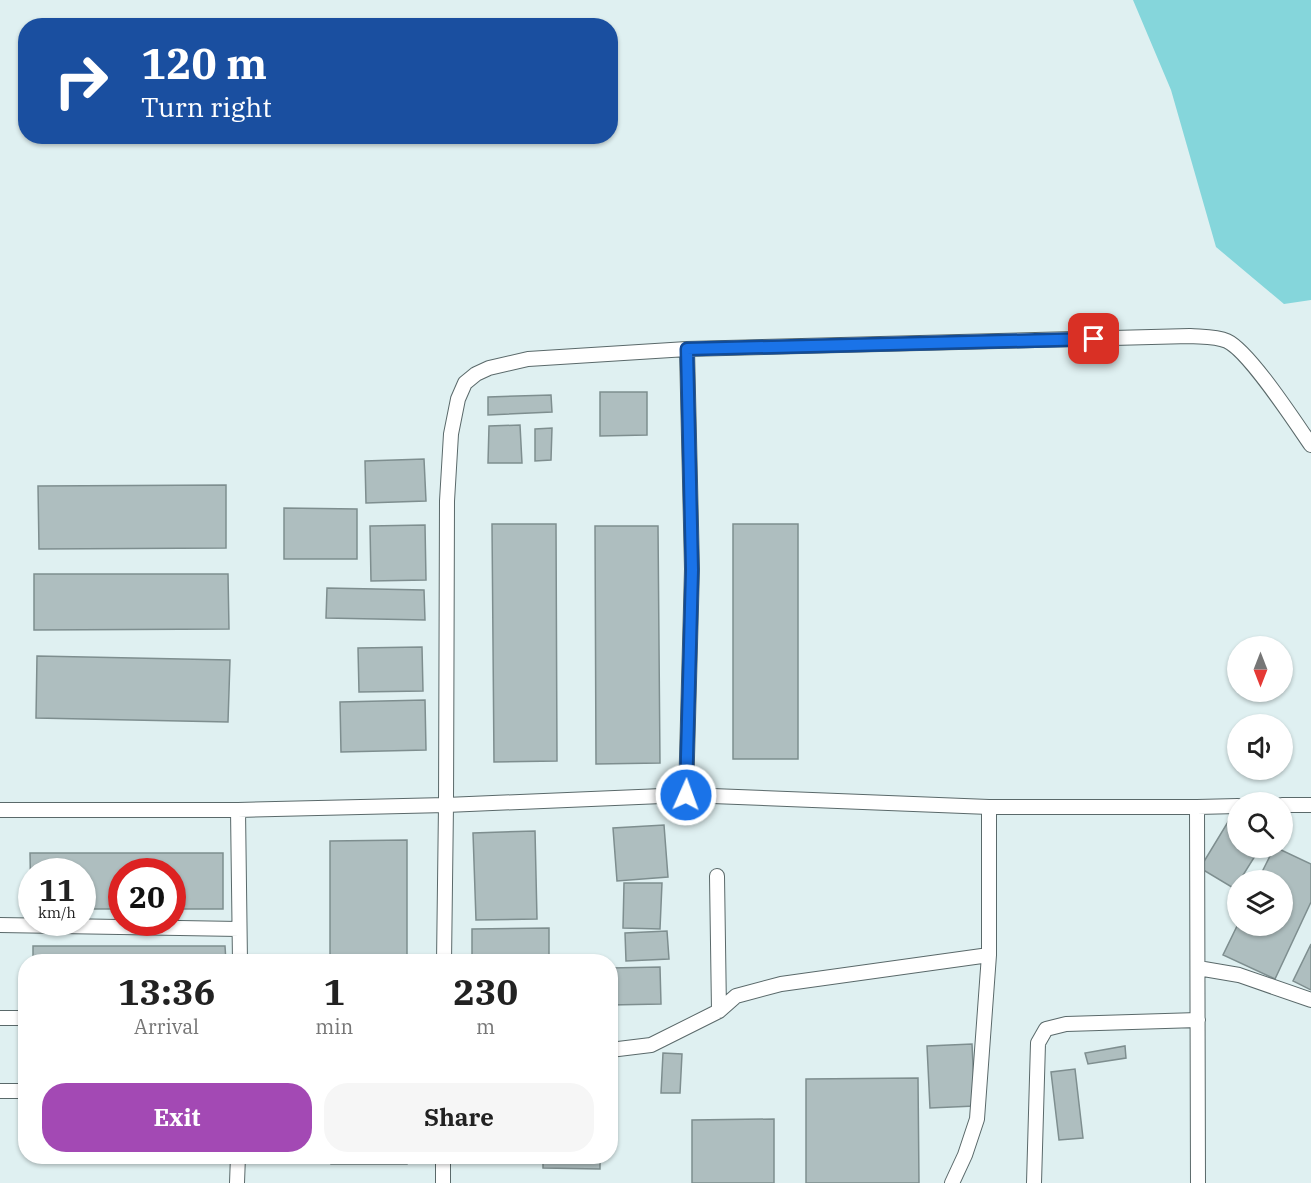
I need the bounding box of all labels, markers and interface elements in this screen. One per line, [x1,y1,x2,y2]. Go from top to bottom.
text: 120 m [141,36,267,91]
icon: right [42,42,120,120]
text: Turn right [141,89,272,124]
pin [1068,313,1119,364]
icon: arrive [1077,322,1110,355]
north arrow [1227,636,1293,702]
map controls [1227,636,1293,936]
button: sound [1227,714,1293,780]
position arrow [654,763,718,827]
button: search [1227,792,1293,858]
speed limit sign: 20 [108,858,186,936]
text: 11 [39,870,75,909]
button: layers [1227,870,1293,936]
text: km/h [38,903,76,922]
text: 13:36 [118,968,215,1015]
text: 1 [323,968,345,1015]
text: 230 [453,968,518,1015]
text: Arrival [134,1013,199,1040]
text: min [315,1013,353,1040]
text: m [476,1013,495,1040]
button: Exit [42,1083,312,1152]
button: Share [324,1083,594,1152]

